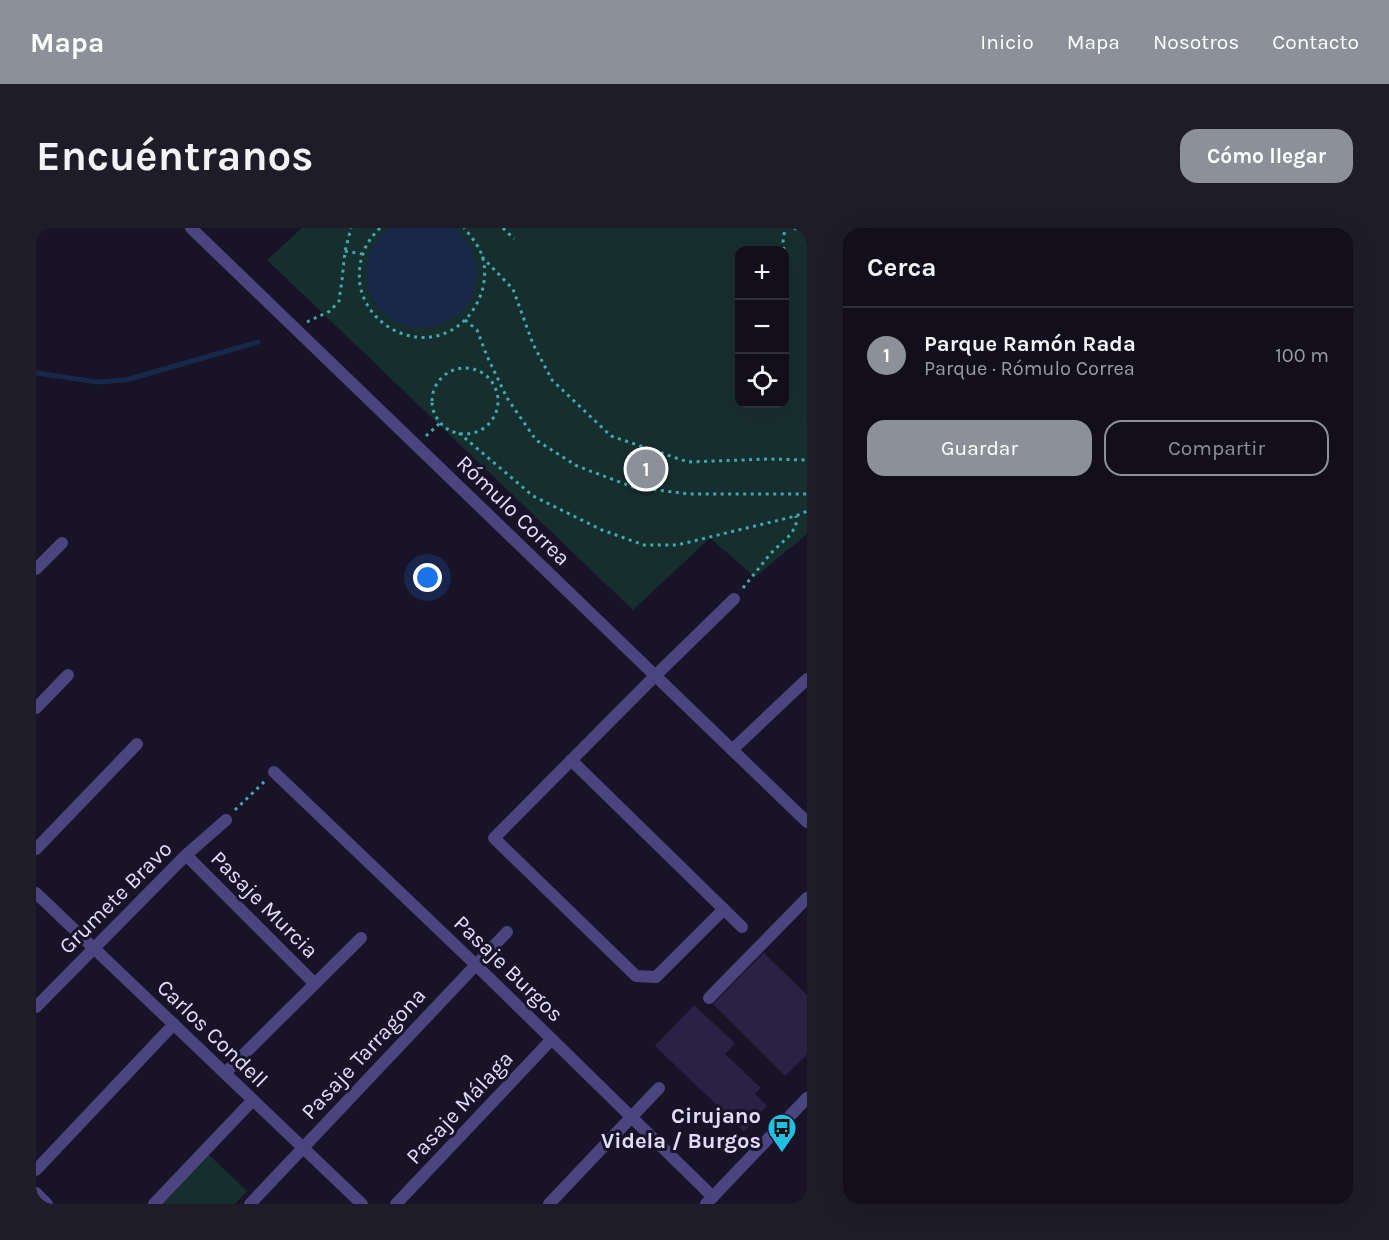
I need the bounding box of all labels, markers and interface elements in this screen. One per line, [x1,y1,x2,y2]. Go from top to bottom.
text: Mapa [30,26,104,59]
text: Inicio [980,30,1034,54]
text: Mapa [1067,30,1120,54]
text: Nosotros [1153,30,1239,54]
text: Contacto [1272,30,1359,54]
button: Cómo llegar [1180,129,1353,183]
text: Encuéntranos [36,131,314,181]
map controls [735,246,789,408]
button: + [735,246,789,300]
text: Cerca [867,252,936,283]
button: − [735,300,789,354]
text: Parque Ramón Rada [924,331,1136,357]
text: 1 [883,344,890,367]
text: 100 m [1275,344,1329,367]
button: locate [735,354,789,408]
text: Parque · Rómulo Correa [924,357,1135,380]
button: Guardar [867,420,1092,476]
button: Compartir [1104,420,1329,476]
pin: 1 [626,446,666,492]
street label: Rómulo Correa [451,450,575,571]
your location [413,563,442,592]
street label: Grumete Bravo [54,836,178,960]
street label: Pasaje Murcia [205,846,323,964]
street label: Pasaje Burgos [448,910,568,1027]
street label: Carlos Condell [151,974,273,1093]
street label: Pasaje Tarragona [296,982,431,1125]
street label: Pasaje Málaga [401,1046,519,1170]
place label: Cirujano Videla / Burgos [601,1103,761,1154]
bus stop icon: Cirujano Videla / Burgos [766,1112,798,1154]

